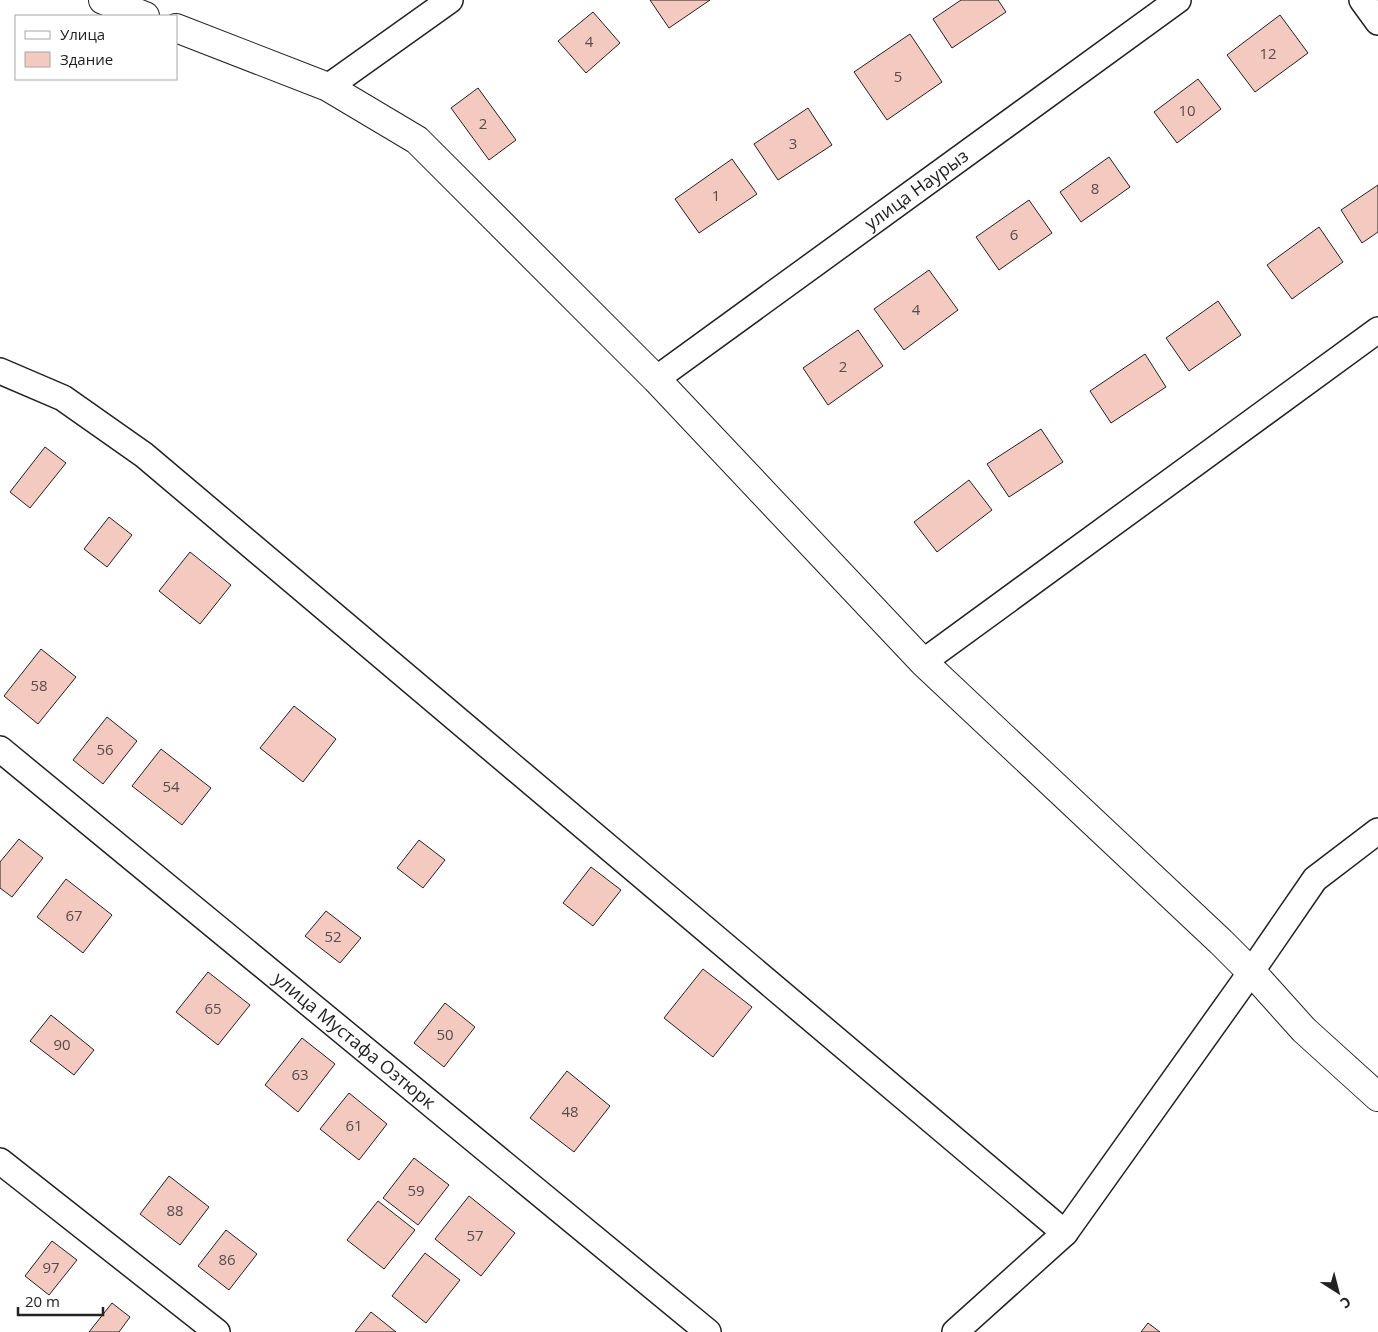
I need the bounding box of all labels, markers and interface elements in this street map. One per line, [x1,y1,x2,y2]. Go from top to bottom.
legend [15,15,178,80]
text: Улица [60,24,105,44]
house number: 4 [585,31,594,51]
house number: 12 [1259,43,1277,63]
text: Здание [60,49,113,69]
house number: 5 [894,66,902,86]
house number: 10 [1178,100,1196,120]
house number: 2 [479,113,487,133]
house number: 3 [789,133,797,153]
street label: улица Наурыз [859,143,973,235]
house number: 8 [1091,178,1099,198]
house number: 1 [712,185,720,205]
house number: 6 [1010,224,1018,244]
house number: 4 [912,299,921,319]
house number: 2 [839,356,847,376]
house number: 58 [30,675,48,695]
house number: 56 [96,739,114,759]
house number: 54 [162,776,180,796]
house number: 67 [65,905,83,925]
house number: 52 [324,926,342,946]
street label: улица Мустафа Озтюрк [269,966,442,1114]
house number: 65 [204,998,222,1018]
house number: 50 [436,1024,454,1044]
house number: 90 [53,1034,71,1054]
house number: 63 [291,1064,309,1084]
house number: 48 [561,1101,579,1121]
house number: 61 [345,1115,363,1135]
house number: 59 [407,1180,425,1200]
house number: 88 [166,1200,184,1220]
house number: 57 [466,1225,484,1245]
house number: 86 [218,1249,236,1269]
house number: 97 [42,1257,60,1277]
north arrow [1313,1267,1363,1317]
scale bar [18,1284,102,1316]
text: 20 m [25,1291,60,1311]
text: С [1337,1293,1355,1313]

